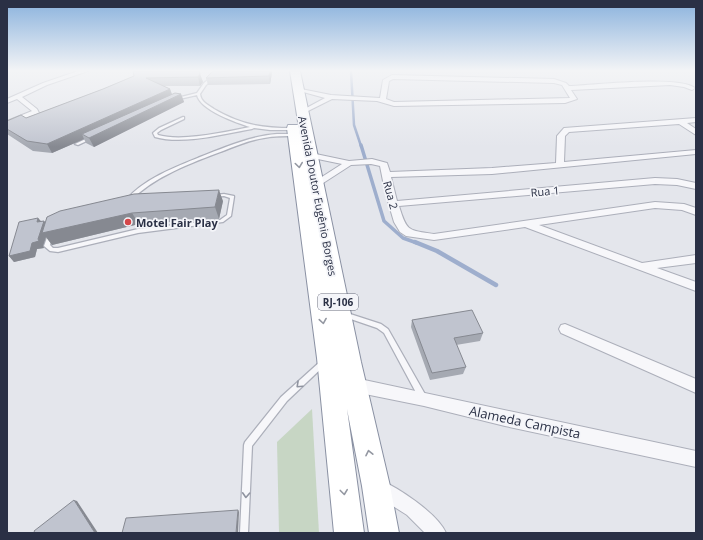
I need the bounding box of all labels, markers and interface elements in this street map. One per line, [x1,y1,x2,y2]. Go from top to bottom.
street label: Avenida Doutor Eugênio Borges [295,115,341,277]
one-way arrow [294,162,303,168]
street label: Rua 2 [380,179,402,211]
street label: Rua 1 [530,182,560,200]
place label: Motel Fair Play [136,215,218,230]
marker: Motel Fair Play [123,217,133,227]
road number: RJ-106 [318,294,358,310]
one-way arrow [318,318,327,325]
one-way arrow [297,380,304,387]
street label: Alameda Campista [468,401,582,443]
one-way arrow [366,450,374,457]
one-way arrow [340,489,349,495]
one-way arrow [242,492,251,498]

